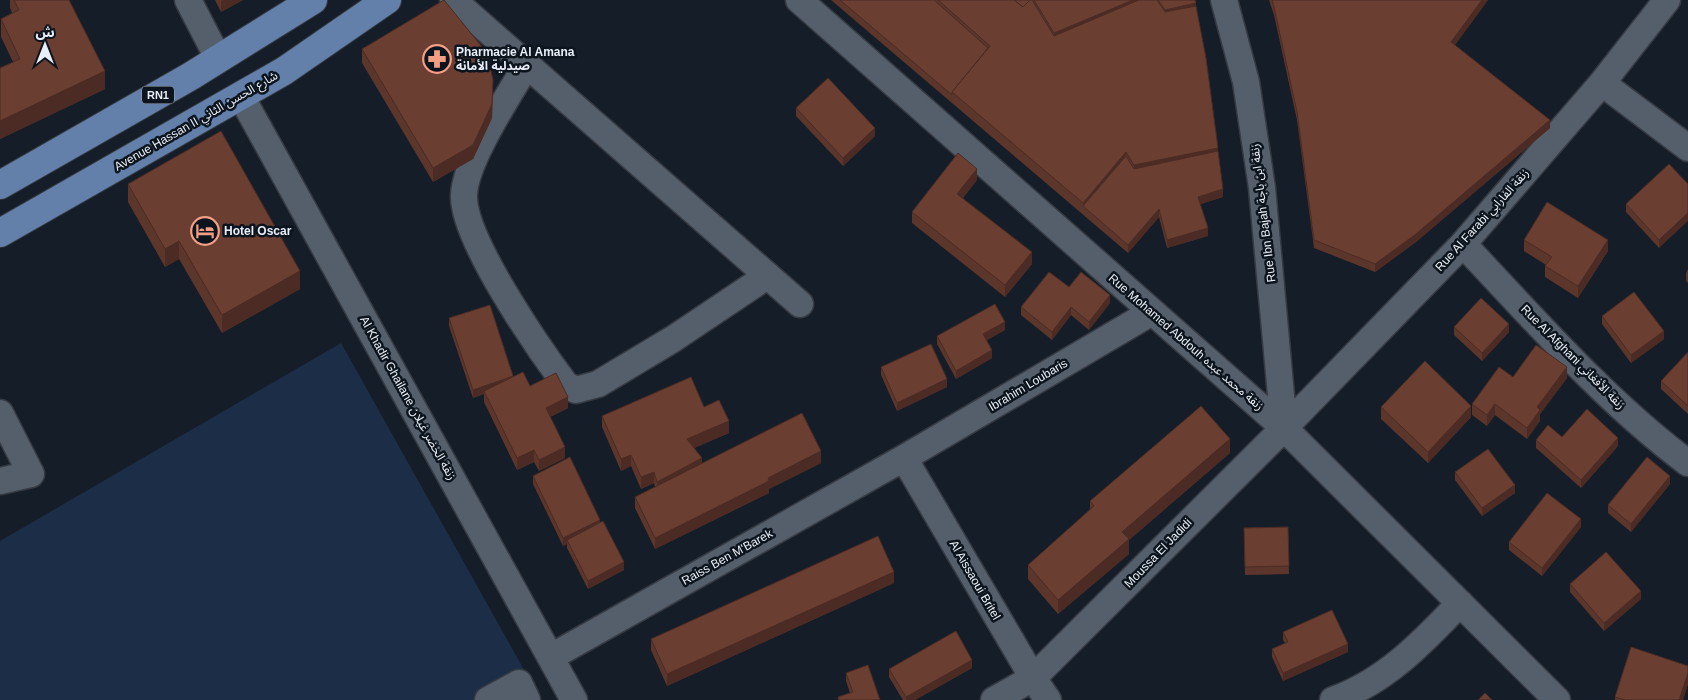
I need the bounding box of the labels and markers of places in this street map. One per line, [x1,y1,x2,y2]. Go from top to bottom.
pharmacy icon: Pharmacie Al Amana صيدلية الأمانة [422,44,452,74]
place label: Pharmacie Al Amana صيدلية الأمانة [456,45,575,73]
hotel icon: Hotel Oscar [190,216,220,246]
place label: Hotel Oscar [224,224,292,238]

